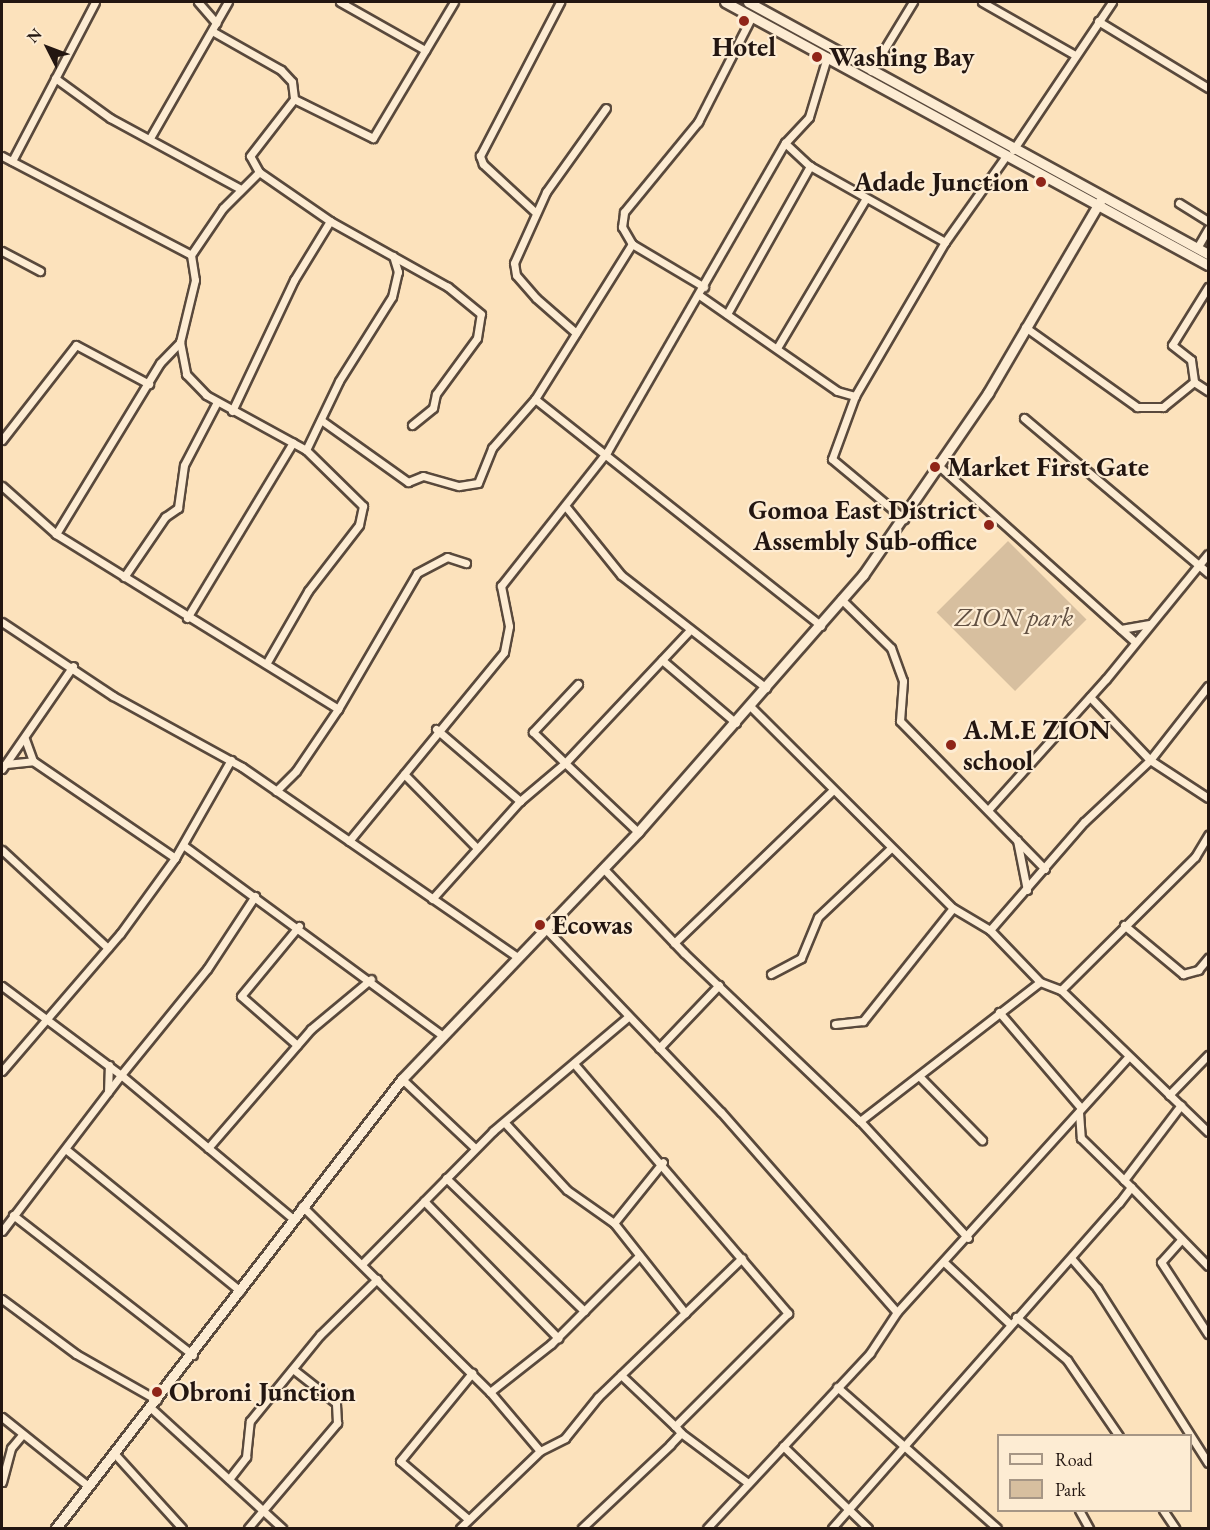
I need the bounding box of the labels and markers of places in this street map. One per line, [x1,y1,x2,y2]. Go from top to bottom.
marker: Hotel [737,14,751,28]
place label: Hotel [712,31,776,63]
place label: Washing Bay [829,41,974,73]
marker: Washing Bay [810,50,824,64]
place label: Adade Junction [854,166,1029,198]
marker: Adade Junction [1034,175,1048,189]
place label: Market First Gate [947,451,1149,483]
marker: Market First Gate [928,460,942,474]
place label: Gomoa East District Assembly Sub-office [748,493,977,556]
marker: Gomoa East District Assembly Sub-office [982,518,996,532]
place label: A.M.E ZION school [963,713,1111,776]
marker: A.M.E ZION school [944,738,958,752]
place label: Ecowas [552,909,633,941]
marker: Ecowas [533,918,547,932]
place label: Obroni Junction [169,1376,356,1408]
marker: Obroni Junction [150,1385,164,1399]

